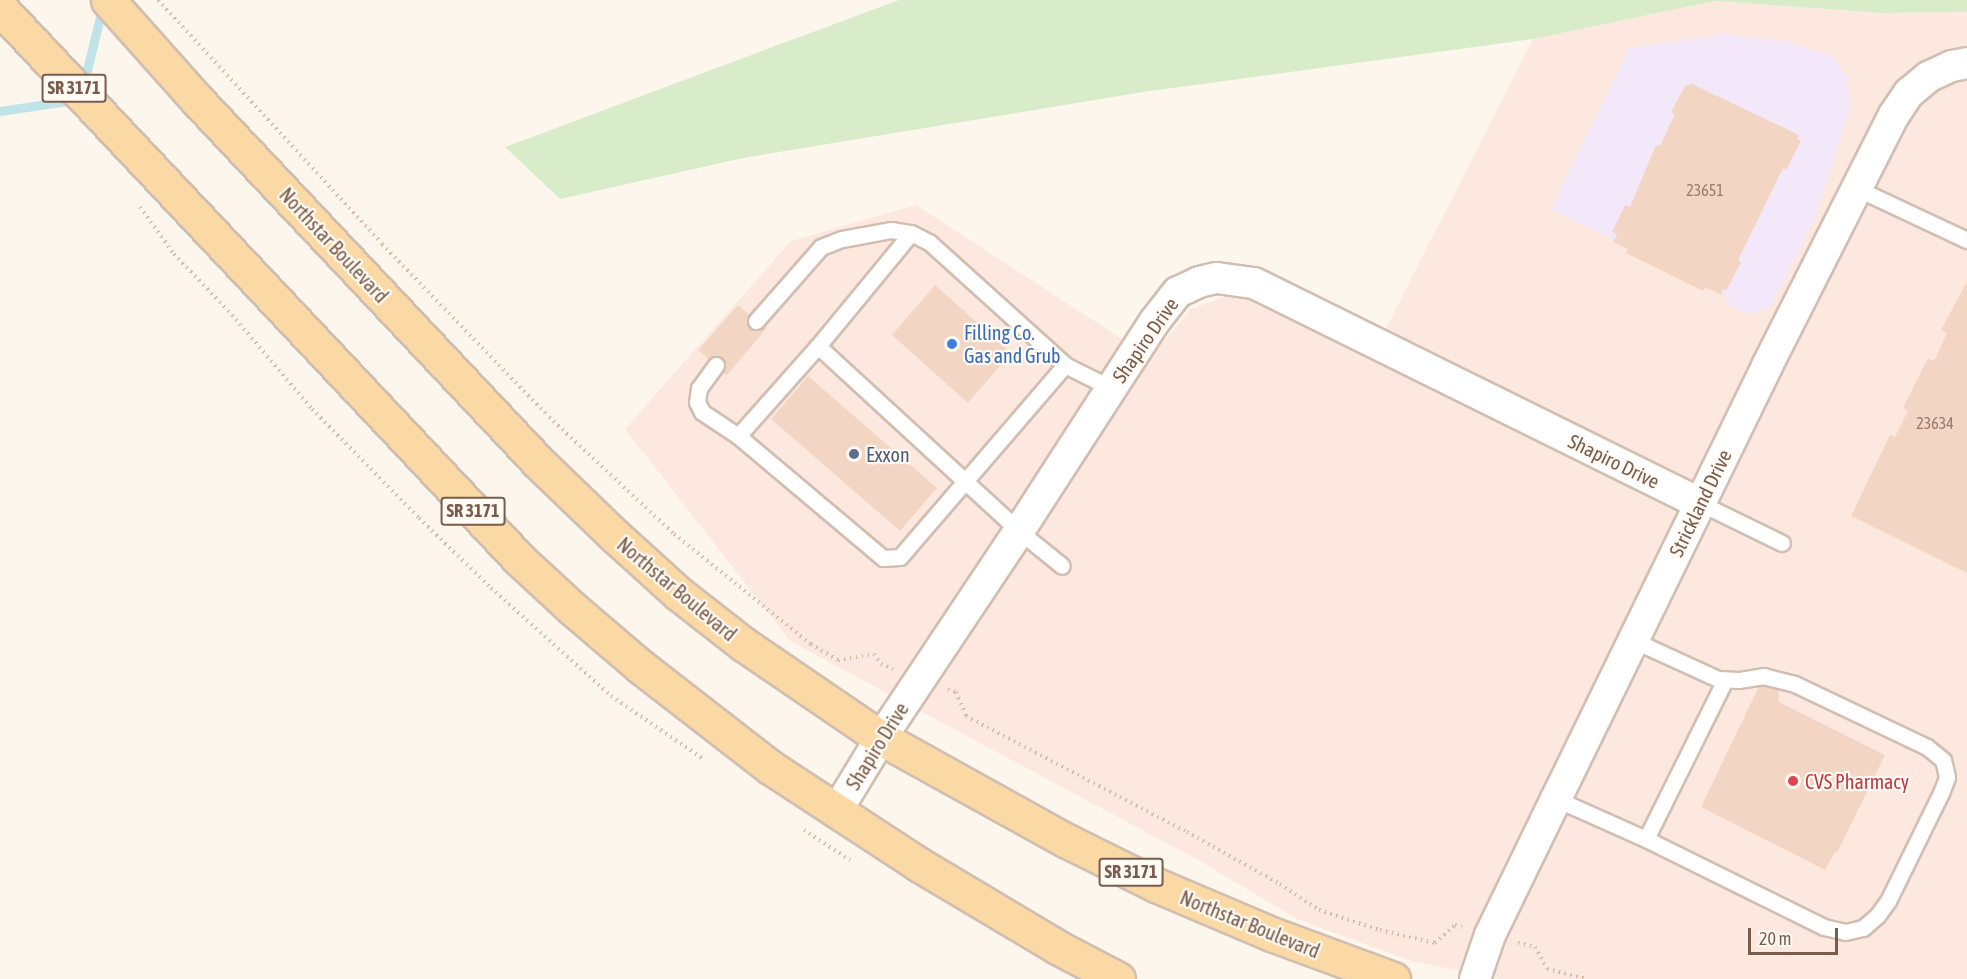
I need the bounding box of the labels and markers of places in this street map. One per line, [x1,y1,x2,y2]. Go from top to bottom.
place label: Filling Co. Gas and Grub [964,320,1061,367]
marker: Filling Co. Gas and Grub [945,337,959,351]
place label: Exxon [866,442,910,466]
marker: Exxon [847,447,861,461]
place label: CVS Pharmacy [1805,769,1909,793]
marker: CVS Pharmacy [1786,774,1800,788]

